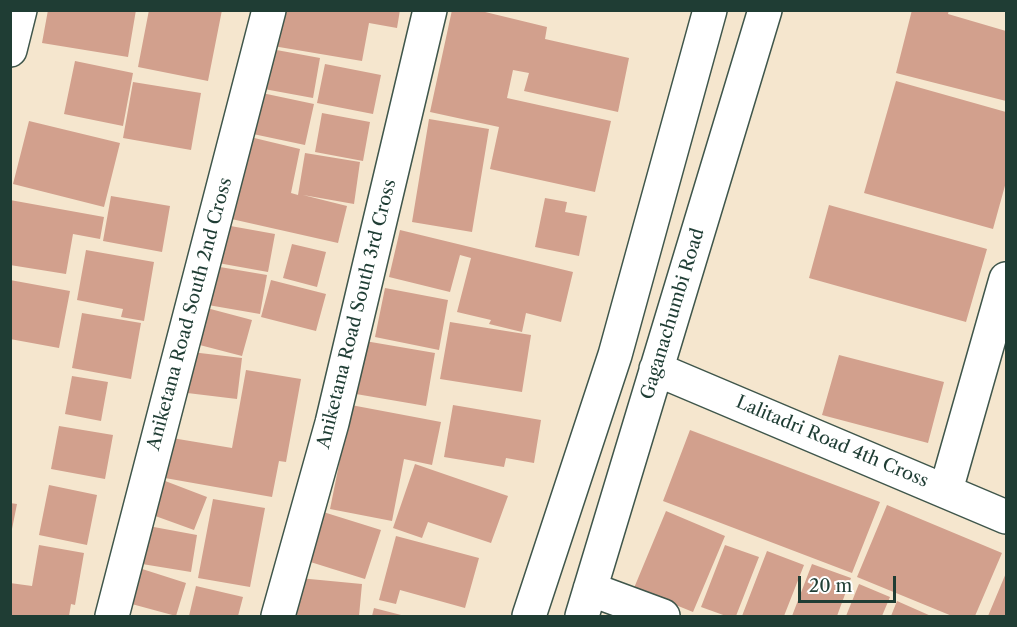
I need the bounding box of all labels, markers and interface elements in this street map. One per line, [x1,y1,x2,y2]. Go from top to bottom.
street label: Aniketana Road South 2nd Cross [143,175,237,453]
street label: Aniketana Road South 3rd Cross [313,177,401,451]
street label: Gaganachumbi Road [637,226,709,402]
street label: Lalitadri Road 4th Cross [733,392,931,492]
scale bar [801,564,898,602]
text: 20 m [809,575,852,597]

